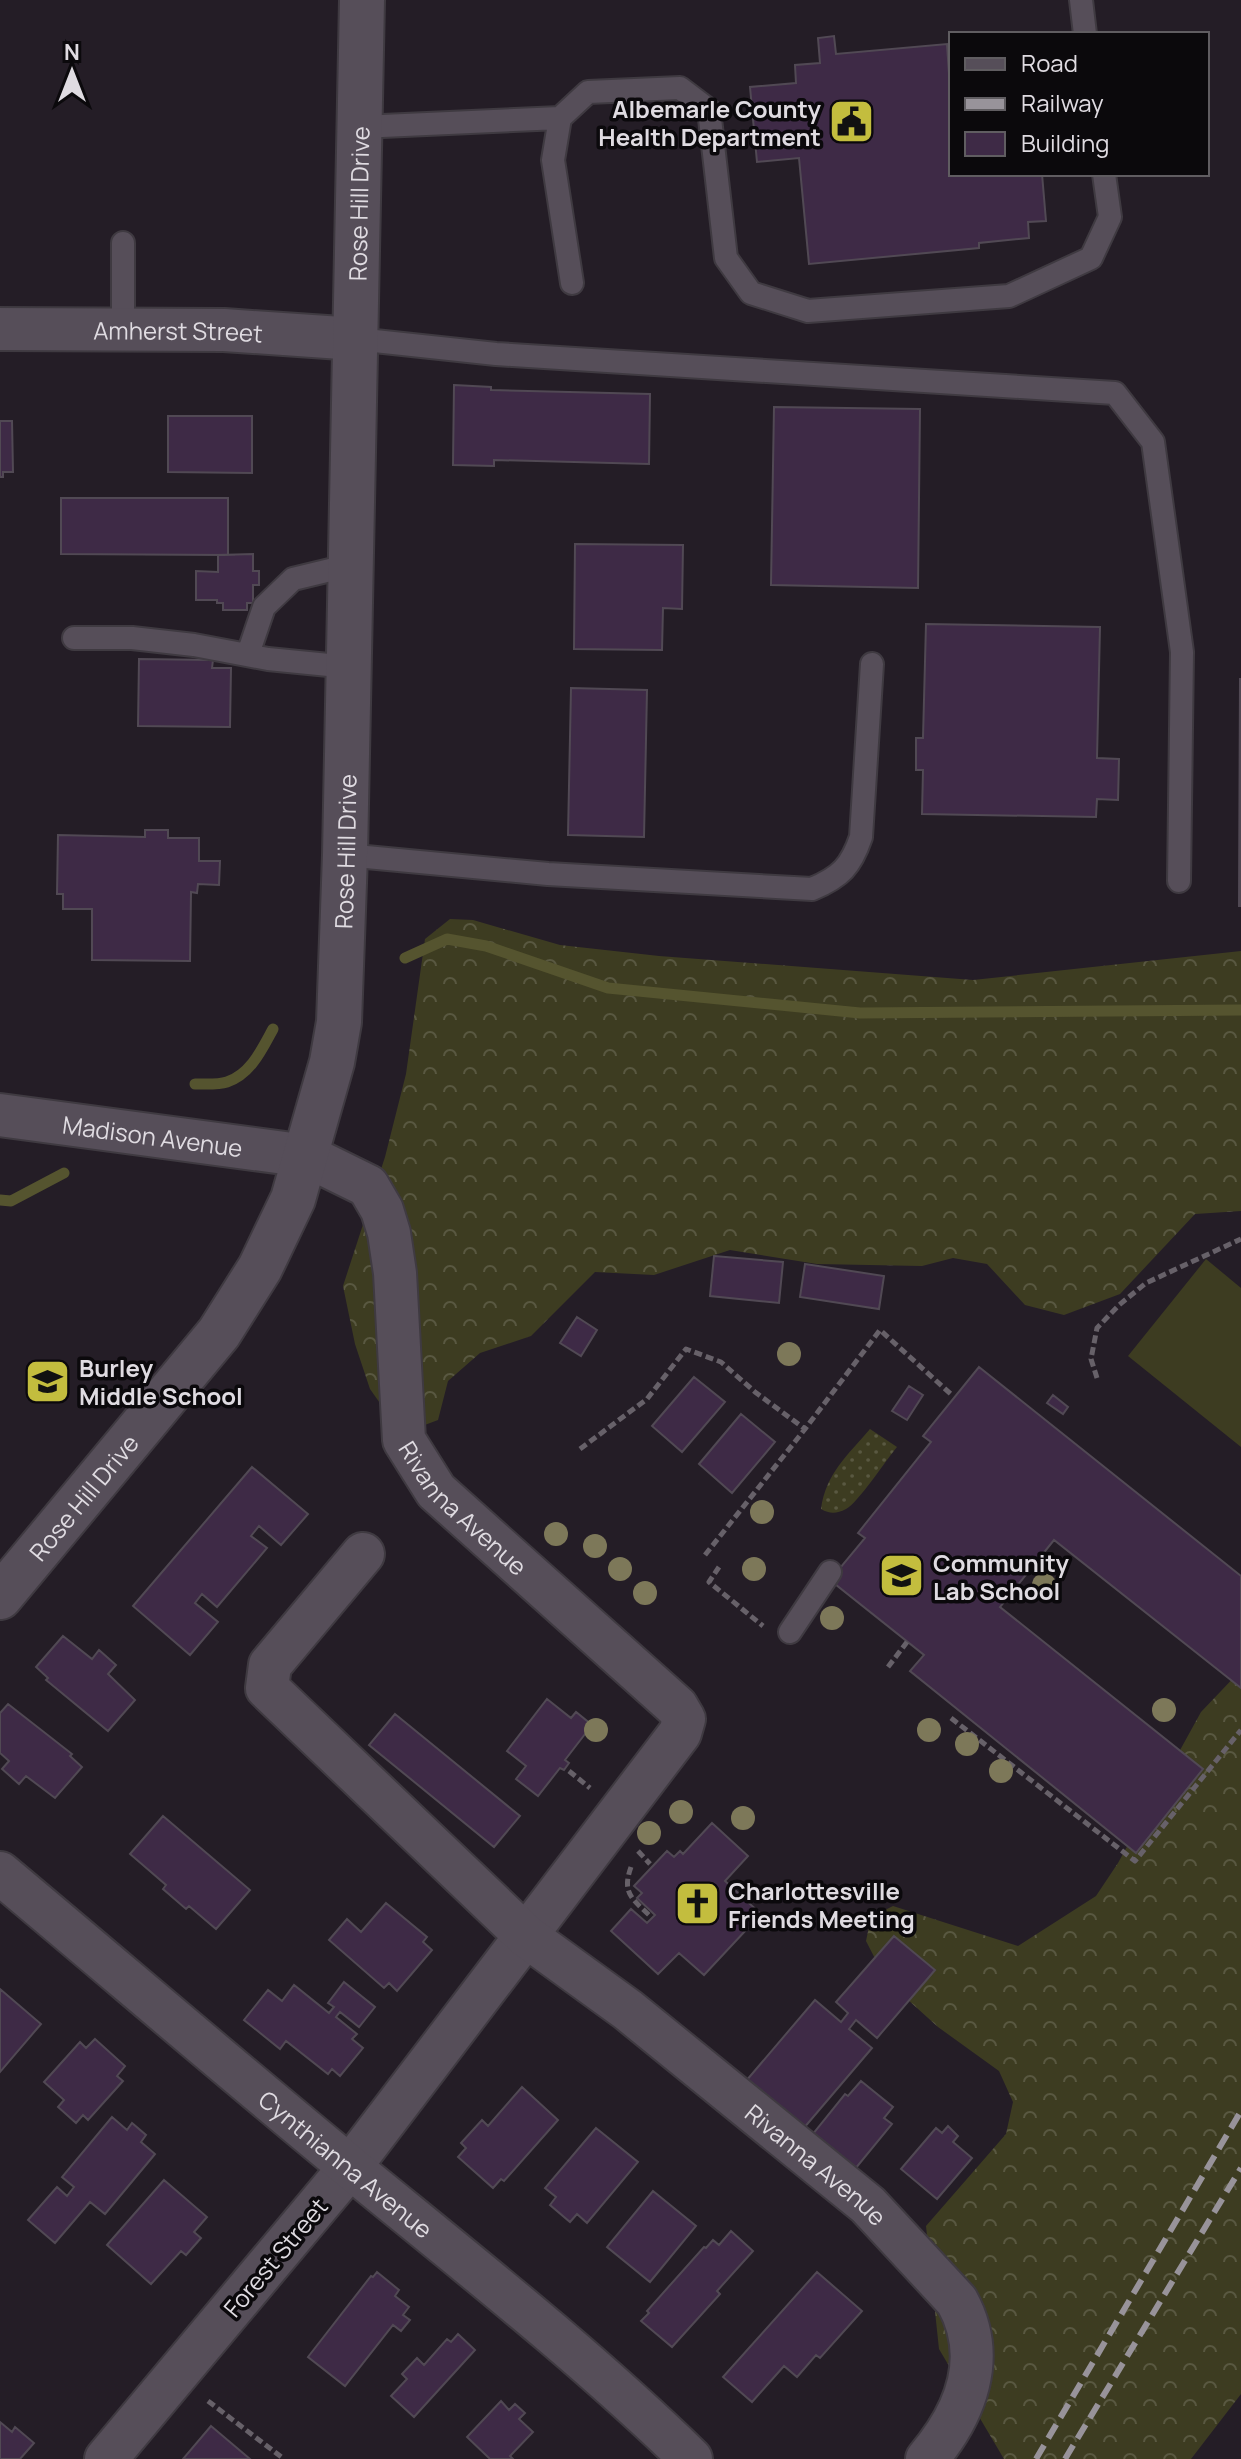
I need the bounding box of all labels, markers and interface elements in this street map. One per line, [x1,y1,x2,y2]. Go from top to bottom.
north arrow [32,32,112,112]
legend [949,32,1209,176]
text: N [64,37,80,67]
text: Road [1021,46,1078,79]
text: Railway [1021,86,1104,119]
place label: Albemarle County Health Department [598,92,822,153]
public building icon: Albemarle County Health Department [828,98,876,146]
street label: Rose Hill Drive [340,126,376,281]
text: Building [1021,126,1109,159]
street label: Amherst Street [93,313,264,349]
street label: Rose Hill Drive [326,774,363,929]
street label: Madison Avenue [61,1107,245,1164]
place label: Burley Middle School [79,1351,243,1412]
school or university icon: Burley Middle School [24,1357,72,1405]
street label: Rose Hill Drive [21,1427,145,1567]
street label: Rivanna Avenue [392,1434,535,1582]
place label: Community Lab School [933,1546,1069,1607]
school or university icon: Community Lab School [878,1552,926,1600]
place label: Charlottesville Friends Meeting [728,1874,915,1935]
church icon: Charlottesville Friends Meeting [673,1880,721,1928]
street label: Cynthianna Avenue [252,2082,440,2245]
street label: Rivanna Avenue [739,2096,895,2232]
street label: Forest Street [215,2191,335,2323]

